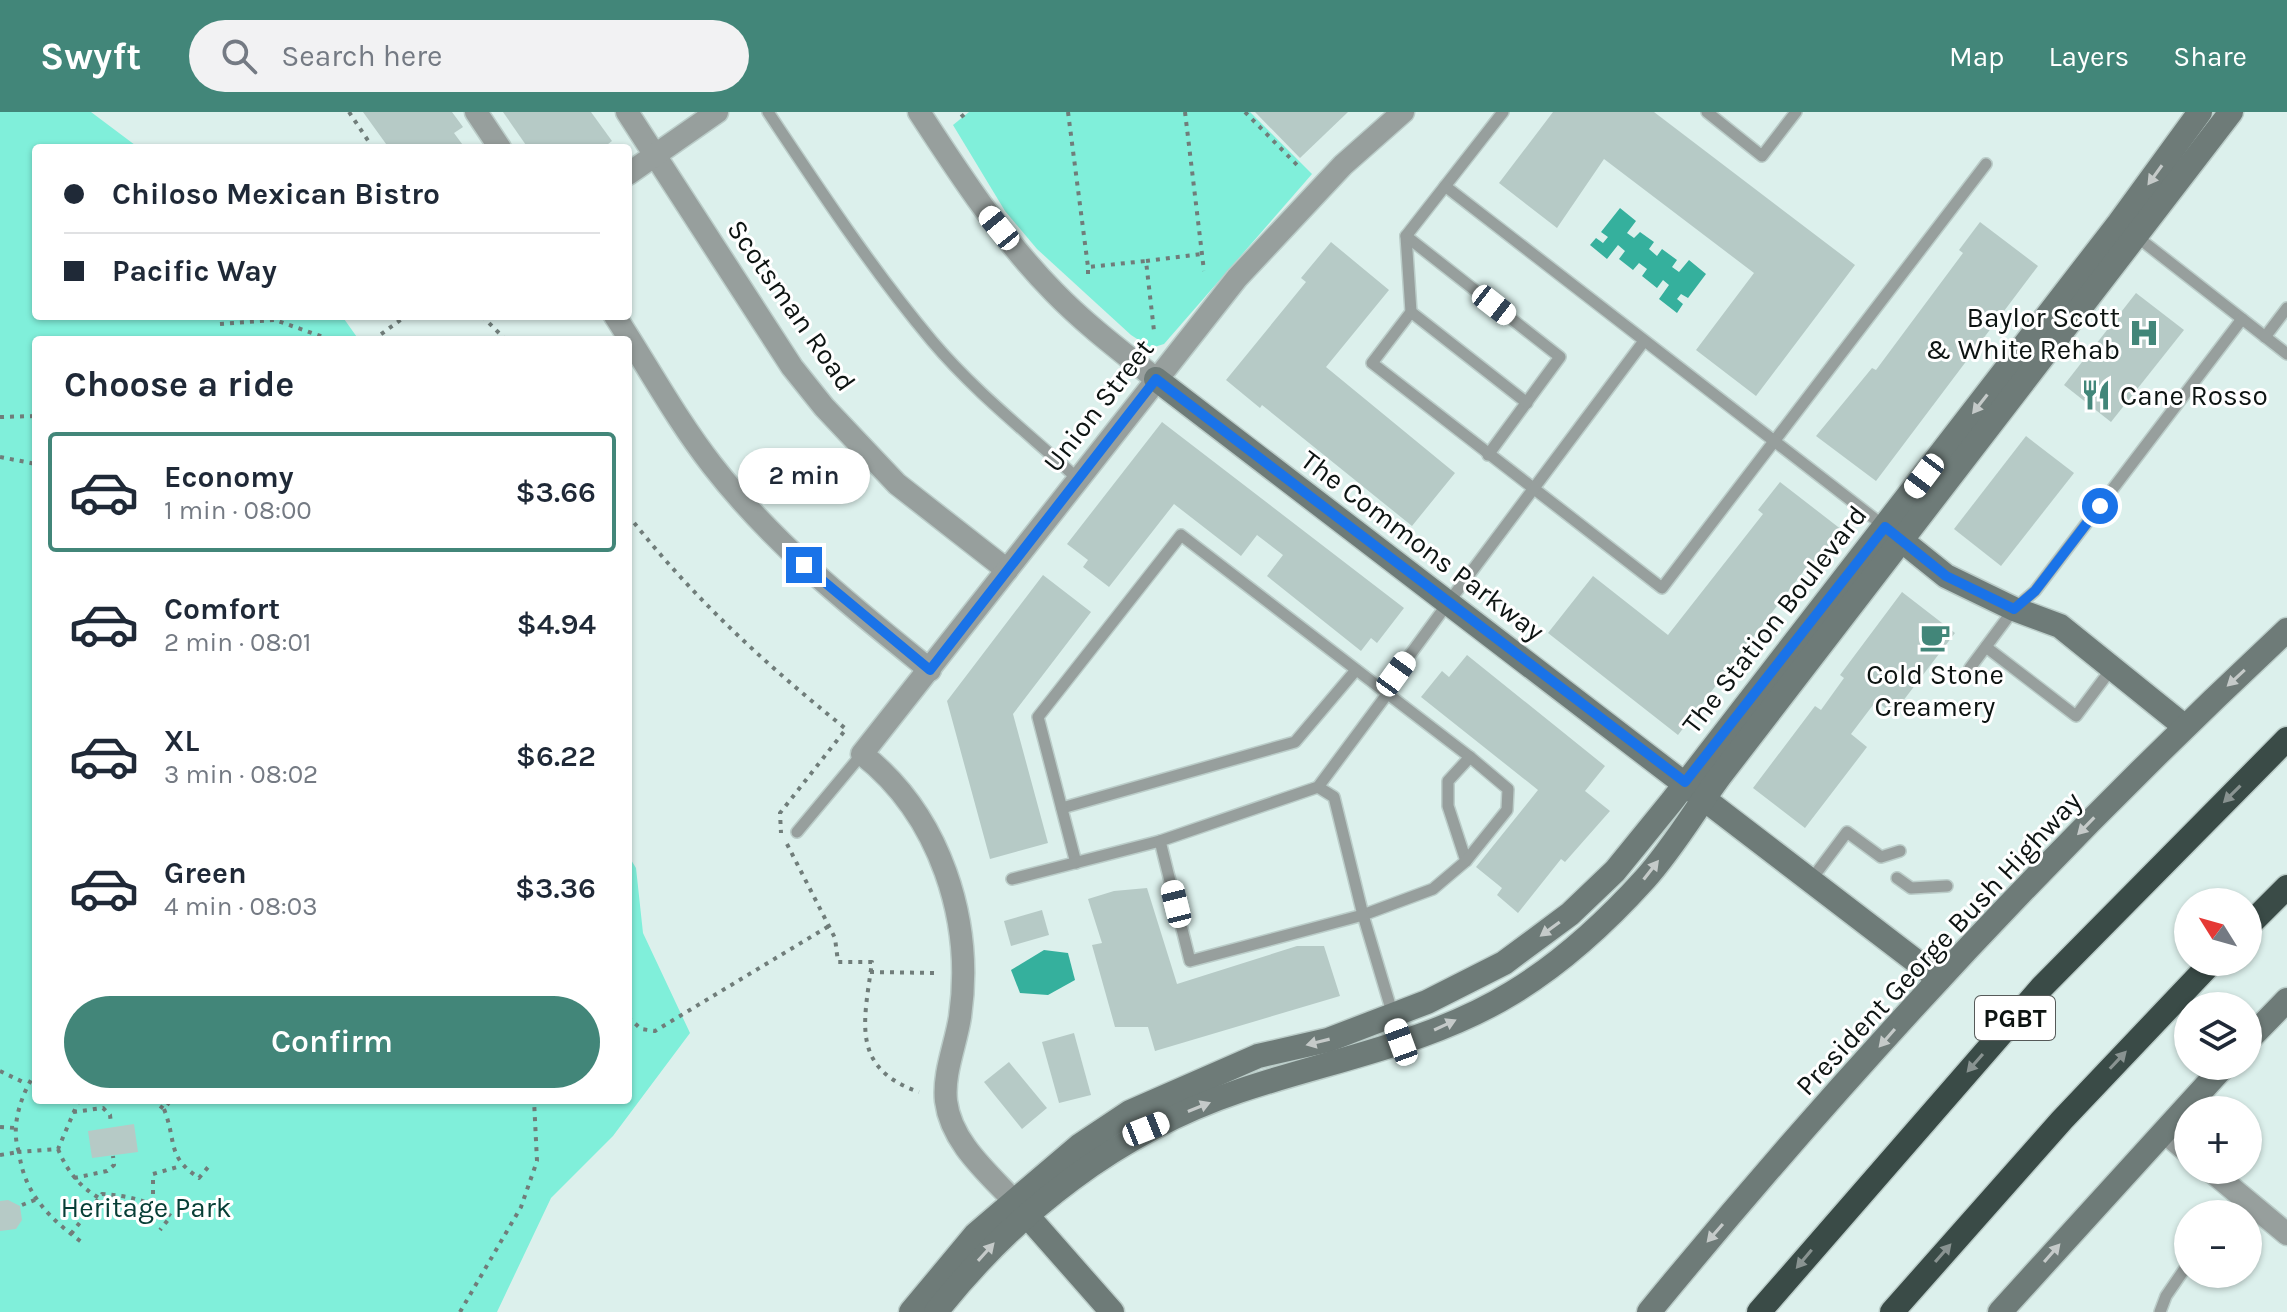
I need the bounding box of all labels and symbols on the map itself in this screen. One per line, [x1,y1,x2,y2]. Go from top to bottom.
one-way arrow [2147,165,2163,186]
car [975,202,1023,254]
street label: Scotsman Road [720,213,863,397]
car [1468,281,1520,329]
place label: Baylor Scott & White Rehab [1925,301,2120,366]
hospital icon: Baylor Scott & White Rehab [2127,316,2161,350]
street label: Union Street [1036,332,1160,478]
restaurant icon: Cane Rosso [2079,378,2113,412]
place label: Cane Rosso [2120,379,2268,412]
one-way arrow [1972,394,1988,414]
street label: The Commons Parkway [1295,443,1551,648]
callout: 2 min [738,449,870,505]
car [1900,450,1948,502]
route start [2082,488,2118,524]
street label: The Station Boulevard [1675,499,1874,740]
route end [786,547,822,583]
cafe icon: Cold Stone Creamery [1918,620,1952,654]
car [1372,648,1420,700]
place label: Cold Stone Creamery [1866,658,2004,723]
one-way arrow [2226,669,2245,687]
one-way arrow [2223,784,2241,803]
street label: President George Bush Highway [1789,785,2088,1102]
one-way arrow [2077,816,2096,835]
one-way arrow [1642,860,1659,880]
car [1159,878,1193,930]
north arrow [2174,888,2262,976]
one-way arrow [1539,921,1560,936]
road number: PGBT [1975,996,2055,1040]
car [1382,1015,1420,1069]
one-way arrow [1433,1018,1457,1032]
one-way arrow [1879,1028,1897,1047]
one-way arrow [1305,1036,1330,1049]
one-way arrow [2108,1051,2126,1070]
one-way arrow [1966,1053,1984,1072]
one-way arrow [1187,1101,1211,1114]
car [1119,1109,1173,1149]
park label: Heritage Park [60,1191,232,1224]
one-way arrow [1707,1223,1725,1242]
one-way arrow [976,1243,994,1262]
one-way arrow [1934,1243,1951,1263]
one-way arrow [2042,1244,2060,1263]
one-way arrow [1796,1249,1813,1269]

